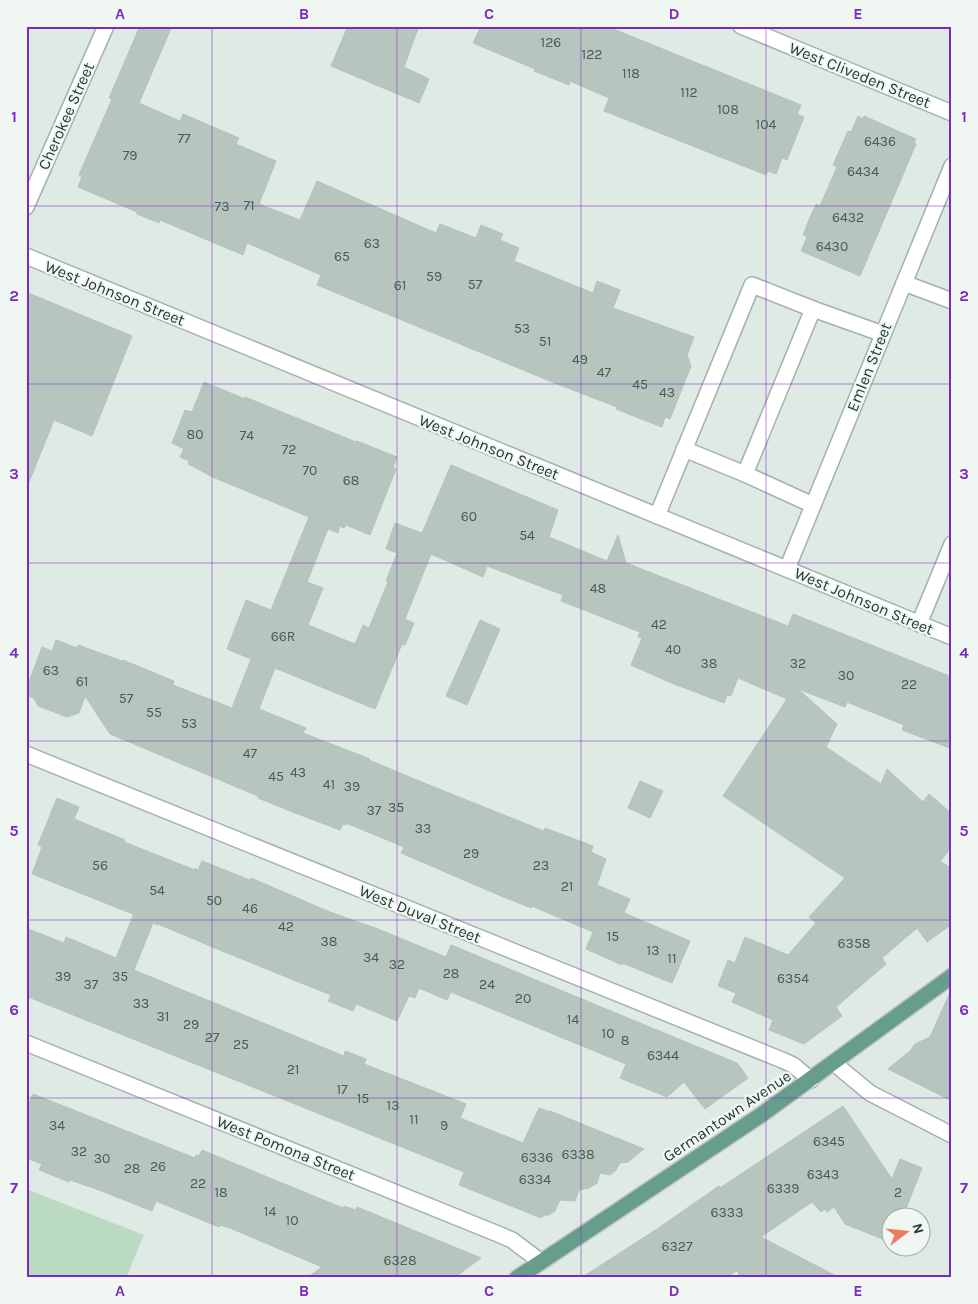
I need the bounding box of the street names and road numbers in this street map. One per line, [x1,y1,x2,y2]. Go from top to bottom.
street label: West Cliveden Street [787,38,933,112]
street label: Cherokee Street [34,59,98,173]
street label: West Johnson Street [42,256,188,330]
street label: Emlen Street [843,320,895,414]
street label: West Johnson Street [416,410,562,484]
street label: West Johnson Street [792,563,936,639]
street label: West Duval Street [356,881,484,947]
street label: Germantown Avenue [659,1066,795,1166]
street label: West Pomona Street [214,1112,358,1184]

